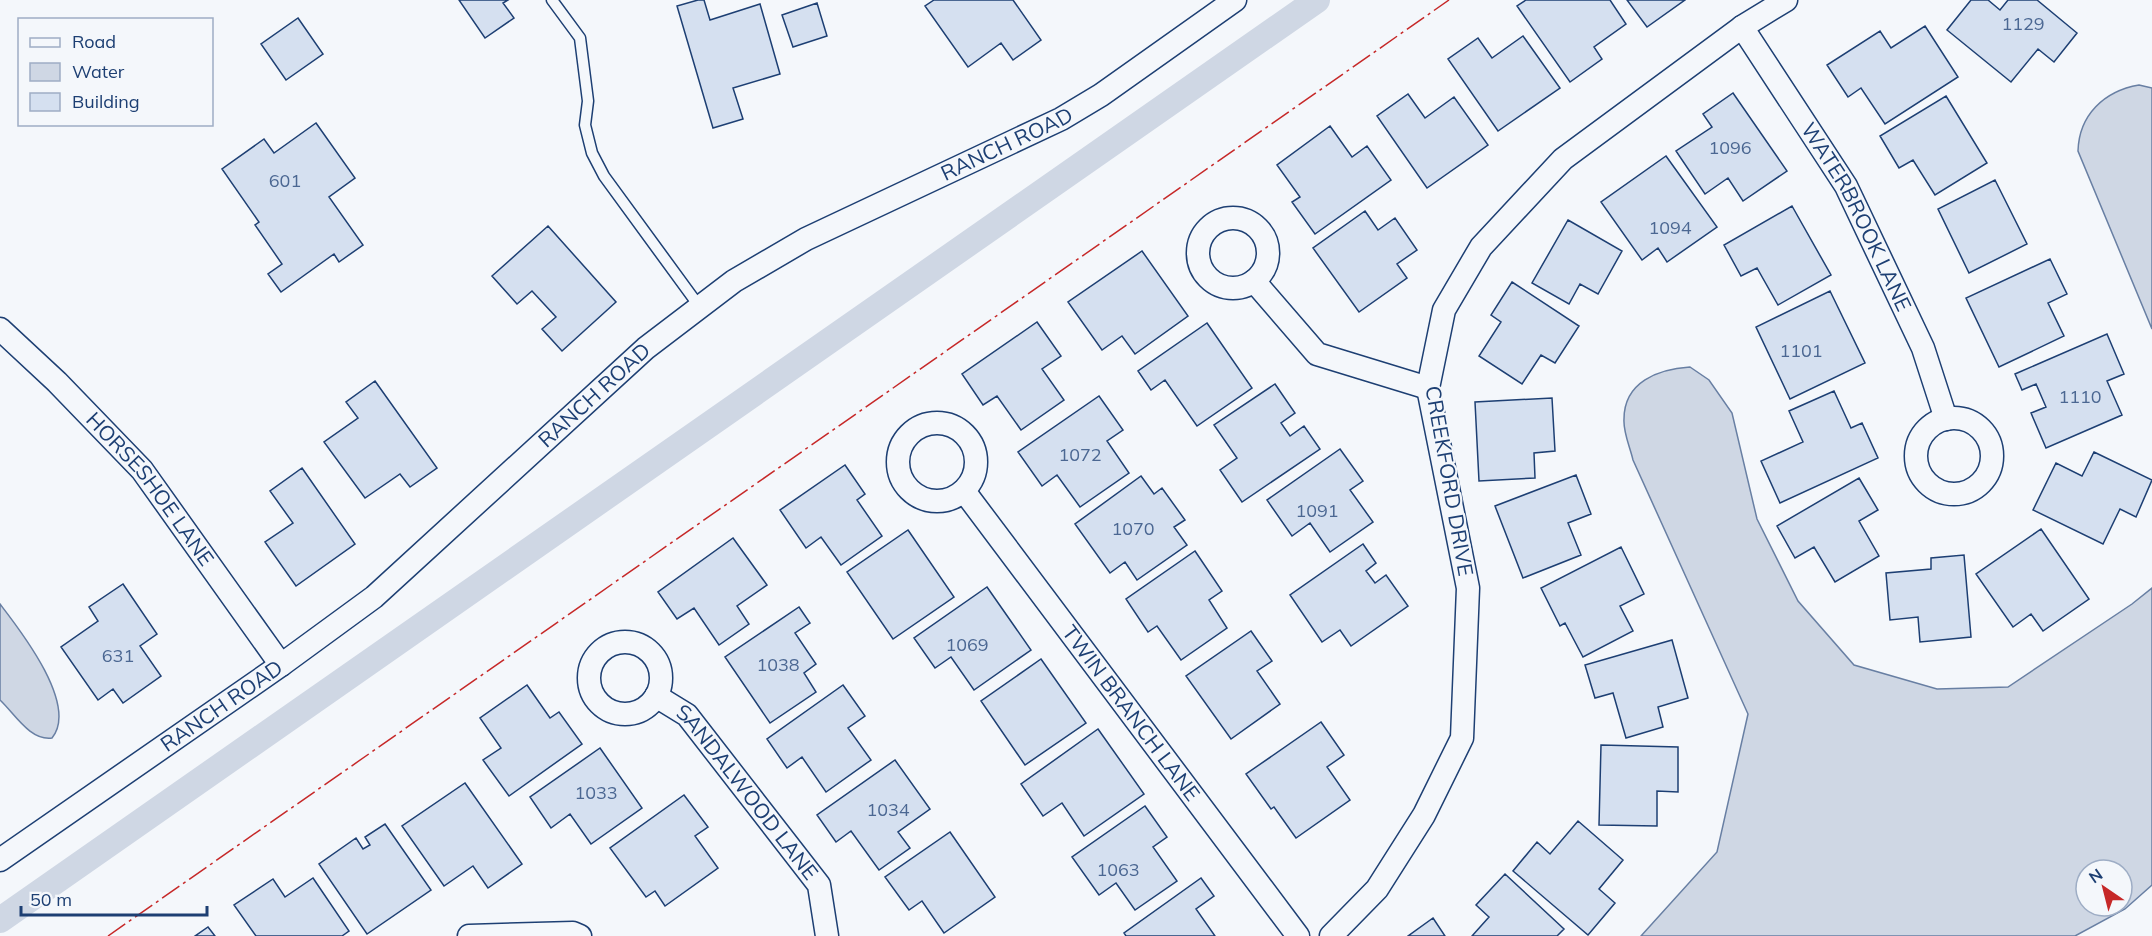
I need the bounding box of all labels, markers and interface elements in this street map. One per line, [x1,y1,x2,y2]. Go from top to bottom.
house number: 1129 [2001,12,2045,35]
legend [18,18,213,126]
text: Road [72,30,116,53]
text: Water [72,60,125,83]
text: Building [72,90,140,113]
street label: RANCH ROAD [936,101,1077,186]
street label: WATERBROOK LANE [1796,117,1917,315]
house number: 1096 [1708,136,1752,159]
house number: 601 [269,169,301,192]
house number: 1094 [1648,216,1692,239]
street label: RANCH ROAD [532,337,655,452]
house number: 1101 [1779,339,1823,362]
street label: CREEKFORD DRIVE [1420,384,1480,578]
house number: 1110 [2058,385,2102,408]
street label: HORSESHOE LANE [81,406,220,570]
house number: 1072 [1058,443,1102,466]
house number: 1091 [1295,499,1339,522]
house number: 1070 [1111,517,1155,540]
street label: TWIN BRANCH LANE [1057,620,1206,806]
house number: 1069 [945,633,989,656]
house number: 631 [102,644,134,667]
house number: 1038 [756,653,800,676]
street label: RANCH ROAD [155,654,287,757]
street label: SANDALWOOD LANE [672,698,824,885]
house number: 1033 [574,781,618,804]
house number: 1034 [866,798,910,821]
house number: 1063 [1096,858,1140,881]
north arrow [2074,858,2134,918]
text: N [2085,864,2106,887]
scale bar [21,879,207,917]
text: 50 m [30,888,72,911]

